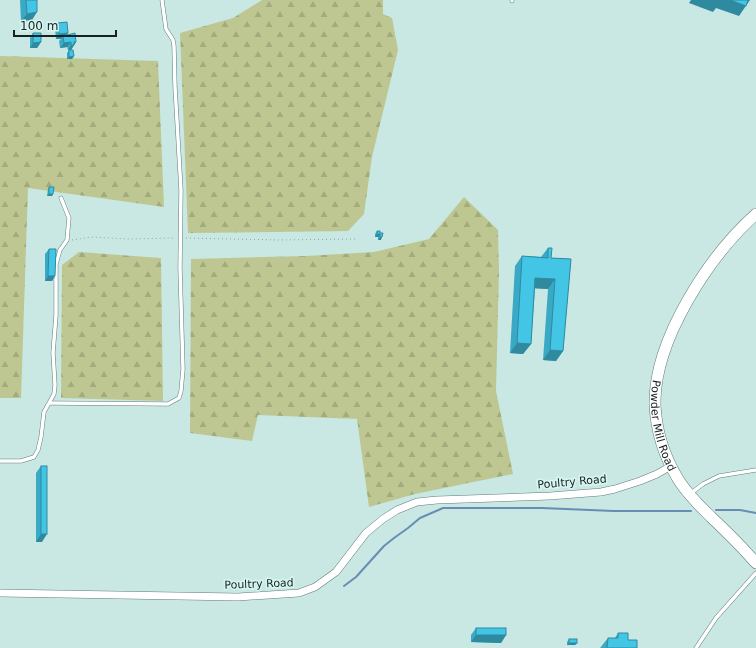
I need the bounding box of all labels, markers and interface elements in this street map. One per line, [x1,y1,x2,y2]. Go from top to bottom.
scale bar [14,12,116,38]
text: 100 m [20,19,58,33]
street label: Powder Mill Road [648,379,679,473]
street label: Poultry Road [537,472,607,492]
street label: Poultry Road [224,576,294,592]

